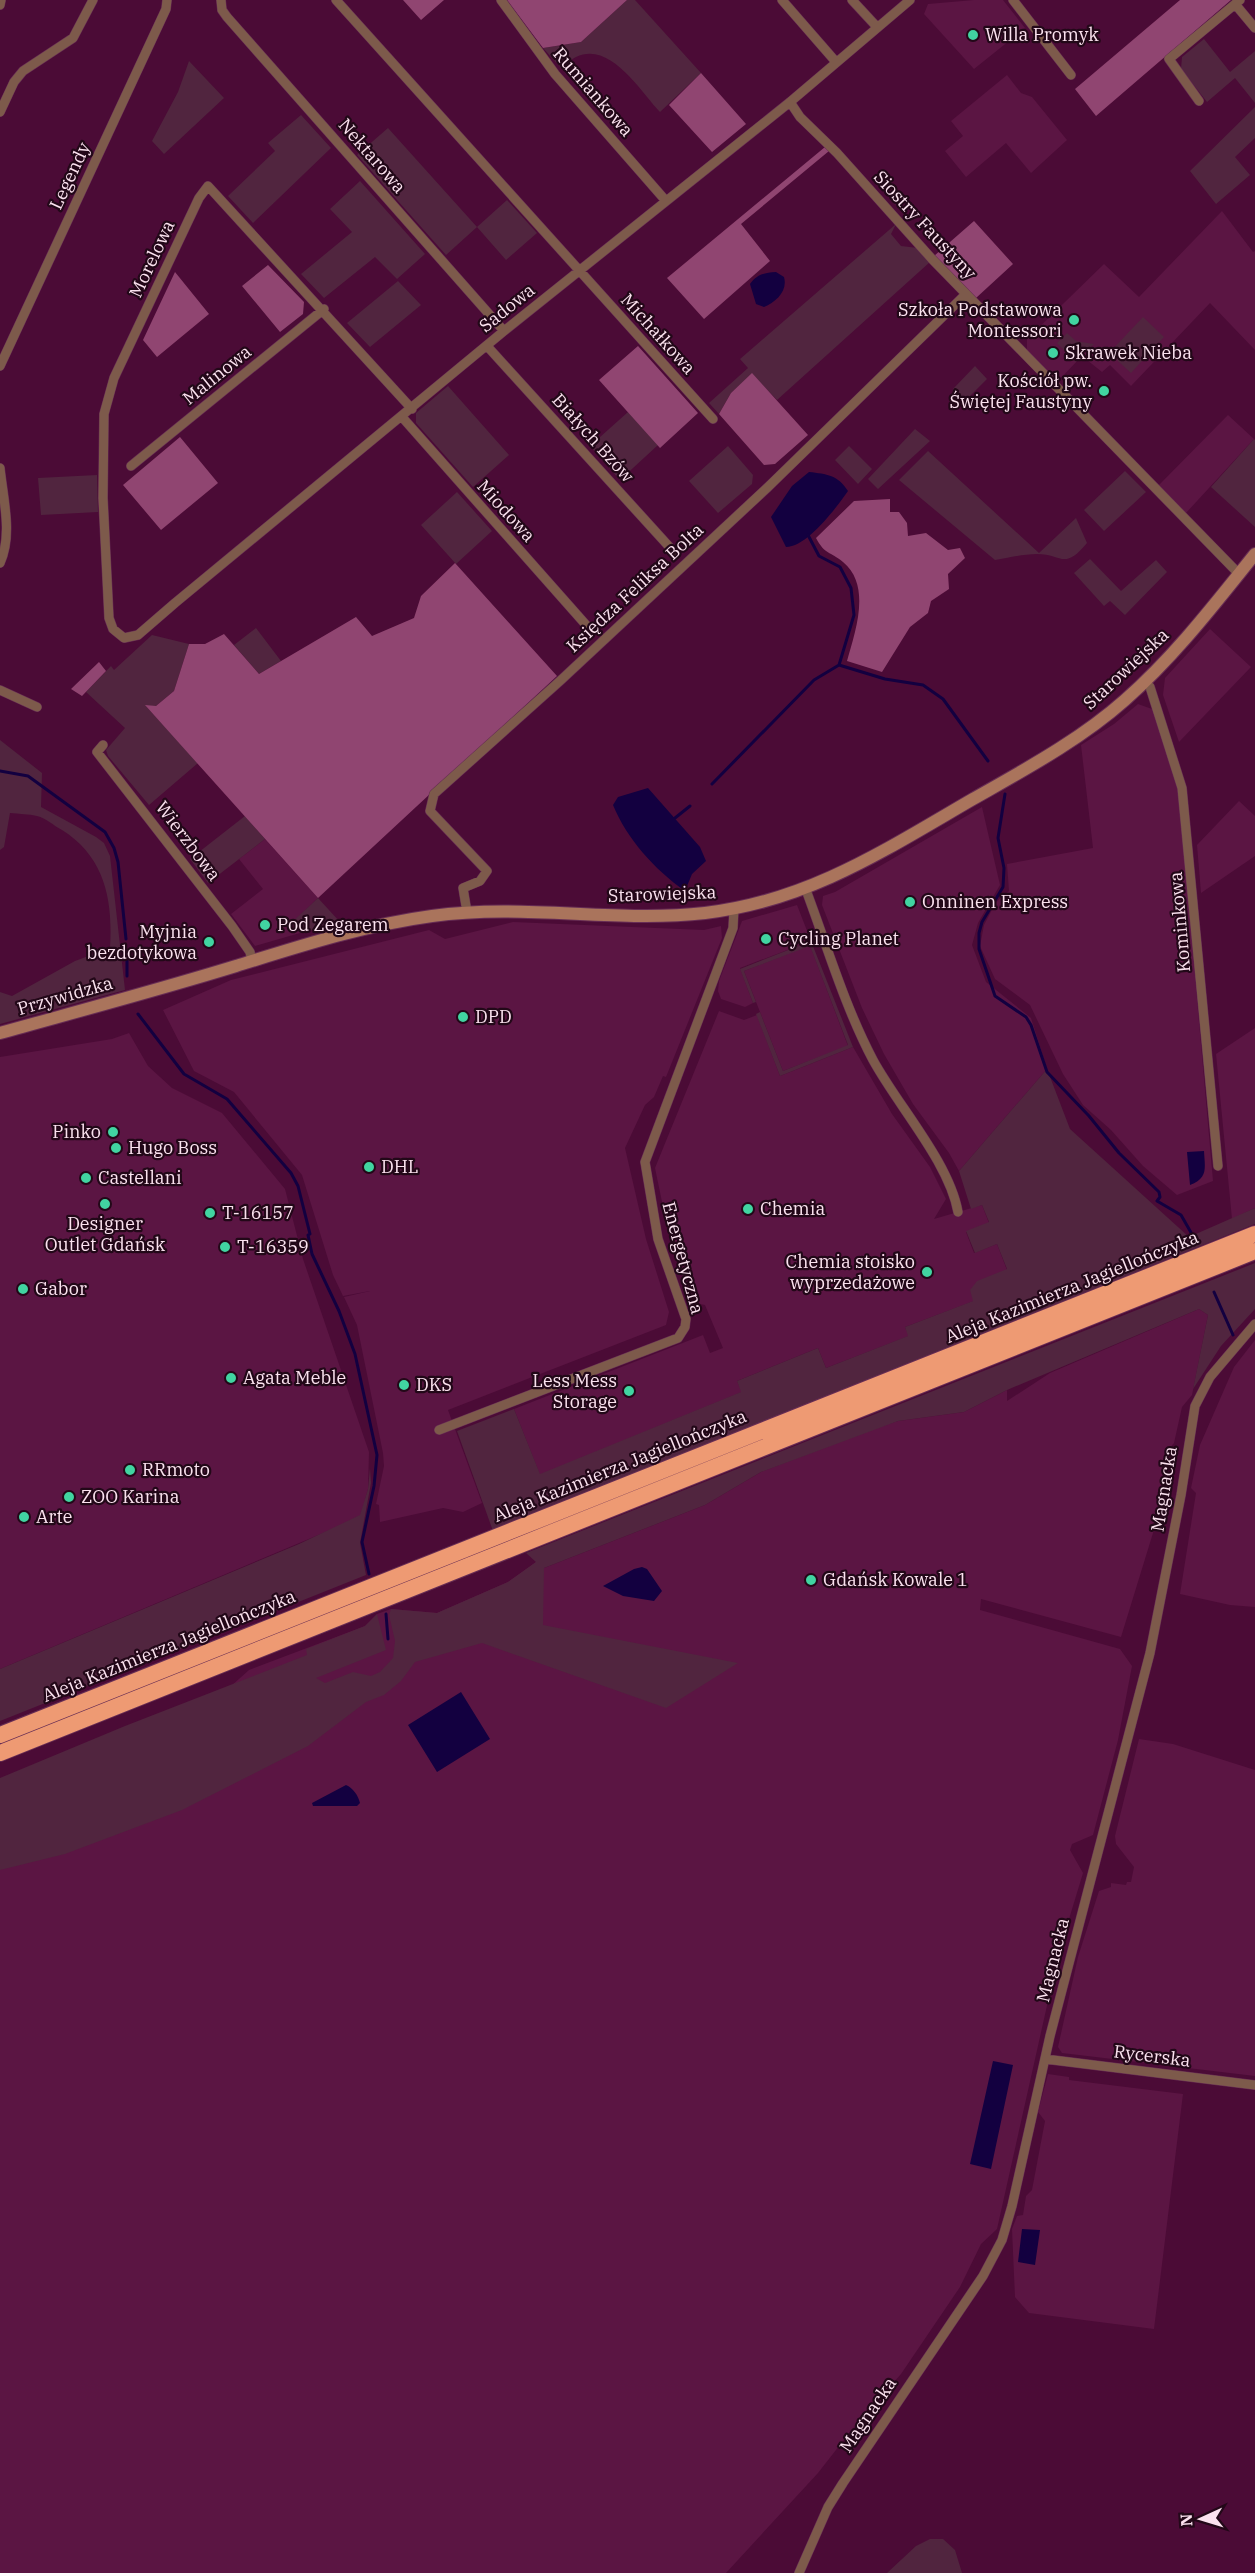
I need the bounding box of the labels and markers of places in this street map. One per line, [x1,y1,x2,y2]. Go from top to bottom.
place label: Willa Promyk [985,23,1099,46]
marker: Willa Promyk [966,28,980,42]
place label: Szkoła Podstawowa Montessori [898,298,1062,342]
marker: Szkoła Podstawowa Montessori [1067,313,1081,327]
place label: Skrawek Nieba [1065,341,1192,364]
marker: Skrawek Nieba [1046,346,1060,360]
place label: Kościół pw. Świętej Faustyny [950,369,1092,413]
marker: Kościół pw. Świętej Faustyny [1097,384,1111,398]
place label: Onninen Express [922,890,1068,913]
marker: Onninen Express [903,895,917,909]
place label: Pod Zegarem [277,913,389,936]
marker: Pod Zegarem [258,918,272,932]
place label: Myjnia bezdotykowa [87,920,197,964]
place label: Cycling Planet [778,927,899,950]
marker: Cycling Planet [759,932,773,946]
marker: Myjnia bezdotykowa [202,935,216,949]
place label: DPD [475,1005,512,1028]
marker: DPD [456,1010,470,1024]
place label: Pinko [52,1120,101,1143]
marker: Pinko [106,1125,120,1139]
place label: Hugo Boss [128,1136,217,1159]
marker: Hugo Boss [109,1141,123,1155]
place label: DHL [381,1155,419,1178]
marker: DHL [362,1160,376,1174]
place label: Castellani [98,1166,182,1189]
marker: Castellani [79,1171,93,1185]
marker: Designer Outlet Gdańsk [98,1197,112,1211]
place label: Chemia [760,1197,825,1220]
place label: T-16157 [222,1201,294,1224]
marker: Chemia [741,1202,755,1216]
marker: T-16157 [203,1206,217,1220]
place label: Designer Outlet Gdańsk [45,1212,166,1256]
place label: T-16359 [237,1235,309,1258]
marker: T-16359 [218,1240,232,1254]
place label: Chemia stoisko wyprzedażowe [786,1250,915,1294]
marker: Chemia stoisko wyprzedażowe [920,1265,934,1279]
place label: Gabor [35,1277,87,1300]
marker: Gabor [16,1282,30,1296]
place label: Agata Meble [243,1366,346,1389]
place label: Less Mess Storage [532,1369,617,1413]
marker: Agata Meble [224,1371,238,1385]
place label: DKS [416,1373,452,1396]
marker: DKS [397,1378,411,1392]
marker: Less Mess Storage [622,1384,636,1398]
place label: RRmoto [142,1458,210,1481]
marker: RRmoto [123,1463,137,1477]
place label: ZOO Karina [81,1485,180,1508]
marker: ZOO Karina [62,1490,76,1504]
place label: Arte [36,1505,73,1528]
marker: Arte [17,1510,31,1524]
place label: Gdańsk Kowale 1 [823,1568,968,1591]
marker: Gdańsk Kowale 1 [804,1573,818,1587]

